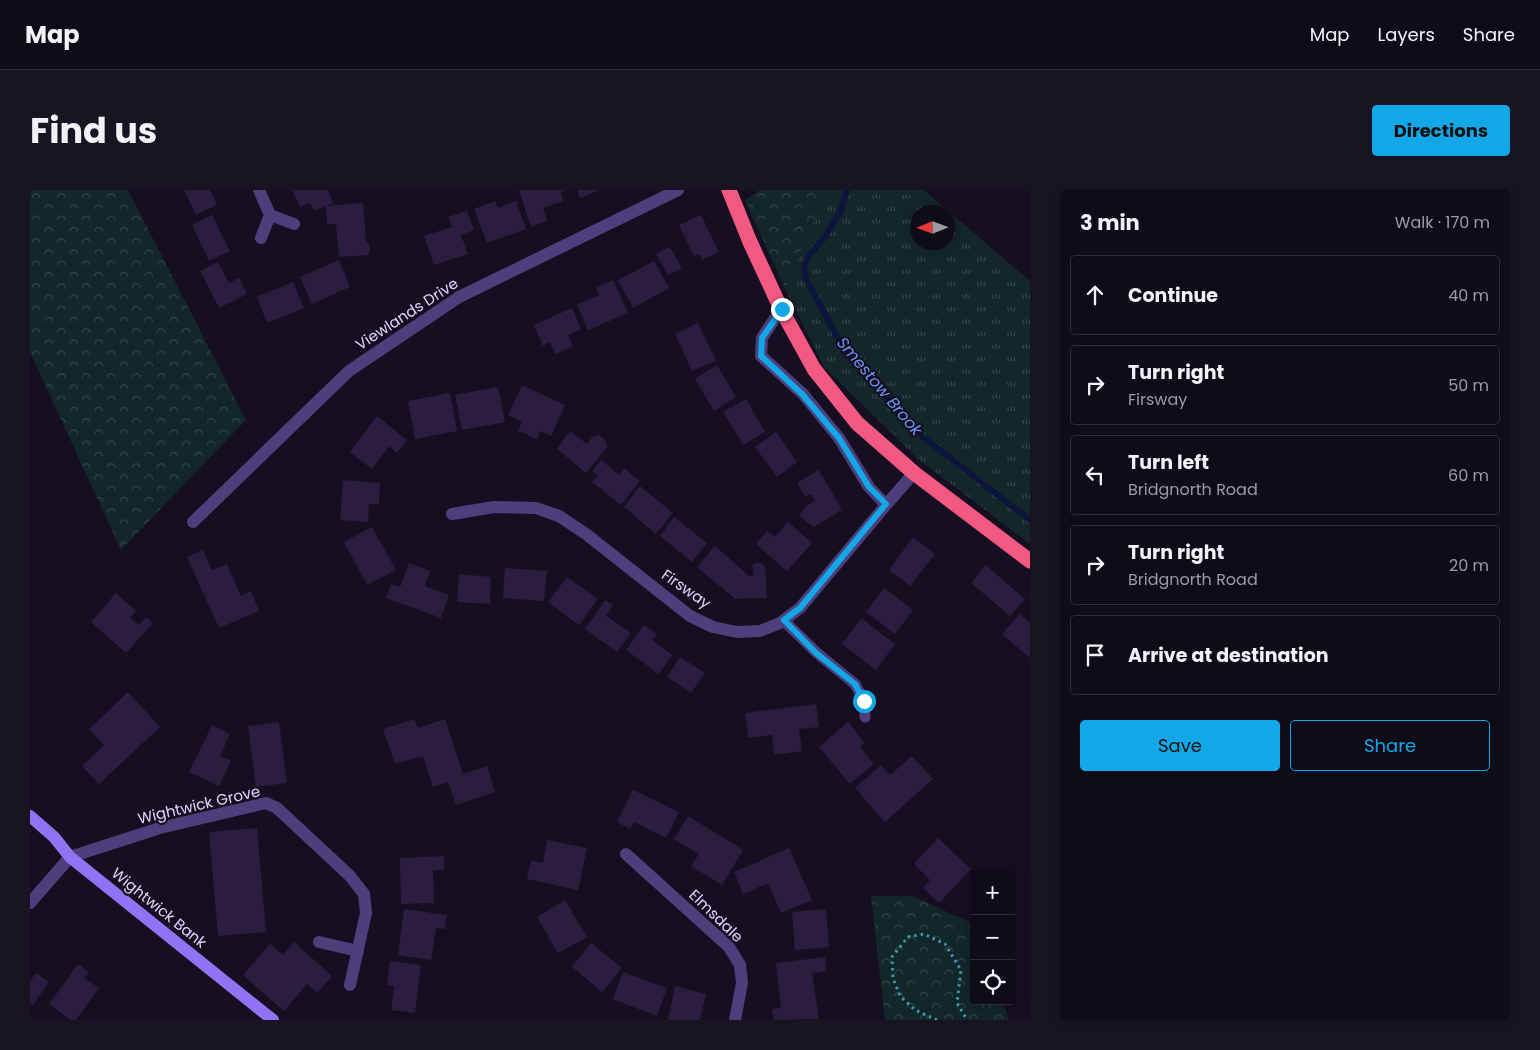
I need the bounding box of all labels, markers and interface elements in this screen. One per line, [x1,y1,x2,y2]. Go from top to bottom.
text: Map [25,18,80,51]
text: Map [1310,22,1350,47]
text: Layers [1378,22,1435,47]
text: Share [1463,22,1515,47]
button: Directions [1372,105,1510,156]
text: Find us [30,106,157,155]
north arrow [910,205,955,250]
text: 3 min [1080,208,1140,237]
text: Walk · 170 m [1395,211,1490,234]
street label: Viewlands Drive [351,273,462,355]
icon: ahead [1081,281,1109,309]
text: Continue [1128,282,1218,309]
text: 40 m [1448,284,1489,307]
route end [771,298,794,321]
water label: Smestow Brook [831,332,928,441]
text: Turn right [1128,359,1224,386]
icon: right [1081,371,1109,399]
text: 50 m [1448,374,1489,397]
text: Firsway [1128,388,1187,411]
text: Turn left [1128,449,1209,476]
icon: left [1081,461,1109,489]
text: 60 m [1448,464,1489,487]
text: Bridgnorth Road [1128,478,1258,501]
text: Turn right [1128,539,1224,566]
icon: right [1081,551,1109,579]
text: 20 m [1449,554,1489,577]
street label: Firsway [658,564,716,613]
text: Bridgnorth Road [1128,568,1258,591]
icon: arrive [1081,641,1109,669]
text: Arrive at destination [1128,642,1329,669]
route start [853,690,876,713]
button: Save [1080,720,1280,771]
button: Share [1290,720,1490,771]
street label: Wightwick Grove [136,780,262,829]
street label: Wightwick Bank [107,863,212,953]
map controls [970,870,1015,1005]
button: + [970,870,1015,915]
street label: Elmsdale [685,884,748,947]
button: − [970,915,1015,960]
button: locate [970,960,1015,1005]

